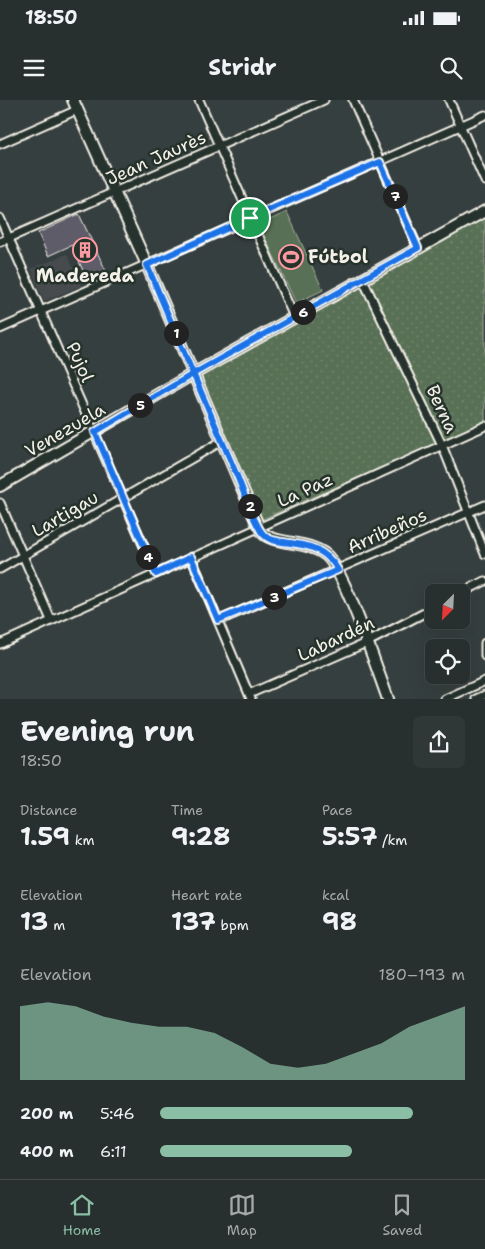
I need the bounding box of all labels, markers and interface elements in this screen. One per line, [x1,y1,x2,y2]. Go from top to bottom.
text: 18:50 [25,5,78,30]
text: Stridr [208,53,277,82]
icon: menu [20,54,48,82]
icon: search [437,54,465,82]
street label: Jean Jaurès [102,125,210,191]
pin: 7 [382,184,408,208]
text: 7 [391,187,400,205]
pin [229,197,271,239]
icon: arrive [236,204,264,232]
building icon: Madereda [72,237,98,263]
sports icon: Fútbol [278,244,304,270]
place label: Fútbol [308,245,368,269]
place label: Madereda [36,264,135,288]
pin: 6 [290,300,316,324]
text: 6 [299,303,308,321]
pin: 1 [164,320,188,346]
text: 1 [173,324,180,342]
street label: Pujol [61,338,100,386]
street label: Berna [420,381,464,437]
pin: 5 [128,392,152,418]
text: 5 [136,396,145,414]
street label: Venezuela [21,397,109,463]
street label: La Paz [273,467,337,513]
street label: Lartigau [27,485,103,543]
pin: 2 [238,494,262,518]
text: 2 [246,497,255,515]
street label: Arribeños [343,503,431,559]
pin: 4 [136,544,160,570]
text: 4 [144,548,153,566]
pin: 3 [262,584,286,610]
north arrow [425,584,470,629]
map controls [425,584,470,684]
text: 3 [270,588,279,606]
street label: Labardén [294,611,378,667]
button: locate [425,639,470,684]
text: Evening run [20,712,195,750]
button: share [413,716,465,768]
text: 18:50 [20,750,62,771]
text: Distance [20,801,77,819]
text: Time [171,801,203,819]
text: Pace [322,801,353,819]
text: 1.59 [20,819,70,853]
text: 9:28 [171,819,230,853]
text: 5:57 [322,819,378,853]
text: km [70,831,95,849]
text: /km [378,831,407,849]
text: Elevation [20,886,83,904]
text: Heart rate [171,886,242,904]
text: kcal [322,886,349,904]
text: 13 [20,904,48,938]
text: 137 [171,904,216,938]
text: 98 [322,904,357,938]
text: m [48,916,65,934]
text: bpm [216,916,249,934]
text: Elevation [20,964,92,985]
text: 180–193 m [378,964,465,985]
text: 200 m [20,1103,73,1124]
text: 5:46 [100,1103,135,1124]
text: 400 m [20,1141,74,1162]
text: 6:11 [100,1141,127,1162]
tab: Home [63,1191,101,1239]
tab: Map [227,1191,257,1239]
tab: Saved [382,1191,422,1239]

